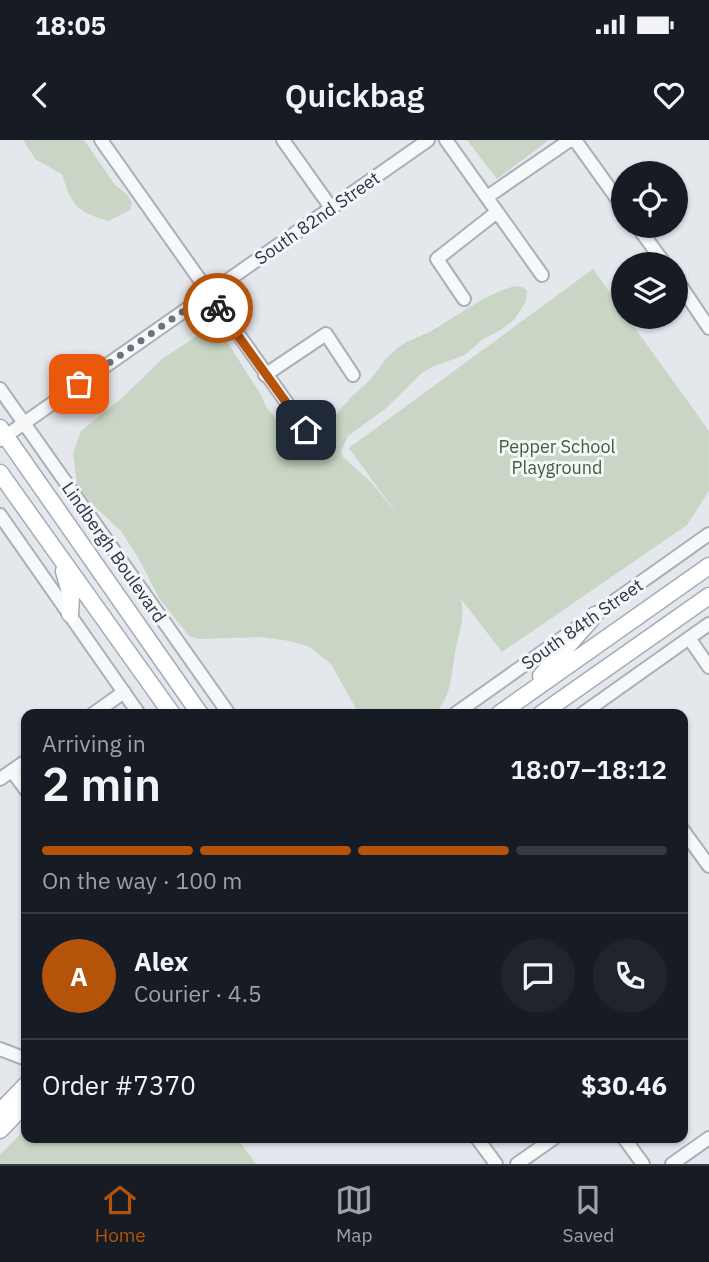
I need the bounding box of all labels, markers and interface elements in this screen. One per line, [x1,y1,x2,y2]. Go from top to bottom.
text: 18:05 [35,8,106,42]
text: Quickbag [285,74,424,116]
icon: back [21,76,59,114]
icon: heart [650,76,688,114]
map controls [611,161,688,329]
button: locate [611,161,688,238]
street label: South 82nd Street [250,166,384,270]
button: layers [611,252,688,329]
courier [183,273,253,343]
icon: bike [199,289,237,327]
pin [49,354,109,414]
icon: bag [60,365,98,403]
pin [276,400,336,460]
icon: home [287,411,325,449]
park label: Pepper School Playground [499,435,616,479]
street label: Lindbergh Boulevard [57,477,171,627]
street label: South 84th Street [517,573,647,675]
text: Arriving in [42,728,146,758]
text: 18:07–18:12 [510,752,667,786]
text: 2 min [42,754,161,814]
text: On the way · 100 m [42,865,242,895]
button: chat [501,939,575,1013]
button: phone [593,939,667,1013]
text: Alex [134,944,188,978]
text: A [70,959,88,993]
text: Courier · 4.5 [134,978,262,1008]
text: Order #7370 [42,1068,196,1102]
text: $30.46 [581,1068,667,1102]
tab: Home [95,1181,146,1247]
tab: Map [335,1181,373,1247]
tab: Saved [563,1181,614,1247]

